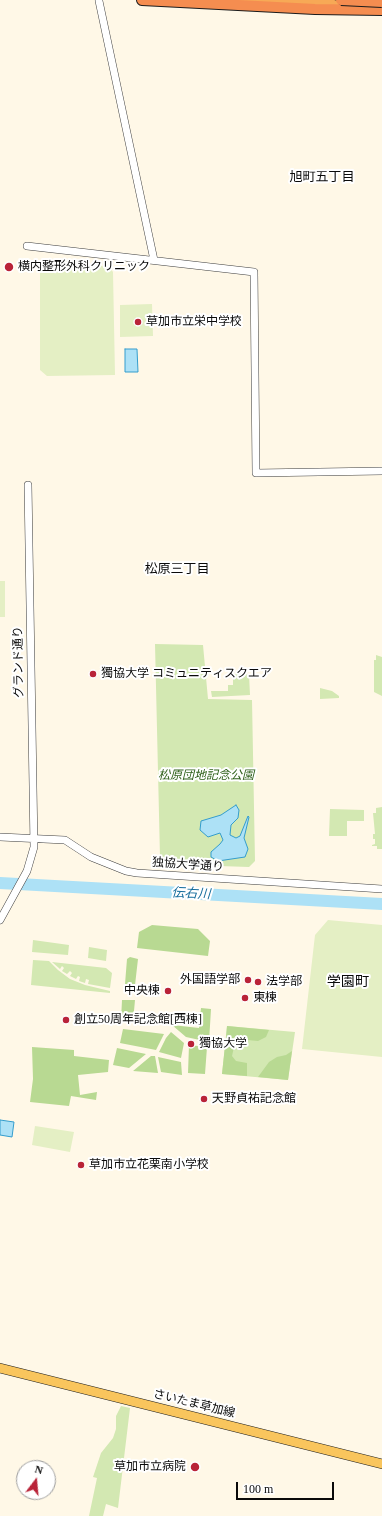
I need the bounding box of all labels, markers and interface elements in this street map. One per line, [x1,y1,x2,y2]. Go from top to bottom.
district label: 旭町五丁目 [290,170,354,186]
place label: 横内整形外科クリニック [18,260,150,274]
marker: 横内整形外科クリニック [3,261,15,273]
place label: 草加市立栄中学校 [146,315,242,329]
marker: 草加市立栄中学校 [133,317,143,327]
district label: 松原三丁目 [145,562,209,578]
street label: グランド通り [11,626,27,698]
place label: 獨協大学 コミュニティスクエア [101,667,272,681]
marker: 獨協大学 コミュニティスクエア [88,669,98,679]
park label: 松原団地記念公園 [158,769,254,783]
street label: 独協大学通り [152,855,224,875]
water label: 伝右川 [171,885,211,903]
place label: 外国語学部 [180,973,240,987]
district label: 学園町 [327,974,369,990]
marker: 外国語学部 [243,975,253,985]
place label: 法学部 [266,975,302,989]
marker: 法学部 [253,977,263,987]
place label: 中央棟 [124,984,160,998]
marker: 中央棟 [163,986,173,996]
place label: 東棟 [253,991,277,1005]
marker: 東棟 [240,993,250,1003]
place label: 創立50周年記念館[西棟] [74,1013,202,1027]
marker: 創立50周年記念館[西棟] [61,1015,71,1025]
place label: 獨協大学 [199,1037,247,1051]
marker: 獨協大学 [186,1039,196,1049]
place label: 天野貞祐記念館 [212,1092,296,1106]
marker: 天野貞祐記念館 [199,1094,209,1104]
place label: 草加市立花栗南小学校 [89,1158,209,1172]
marker: 草加市立花栗南小学校 [76,1160,86,1170]
street label: さいたま草加線 [152,1387,236,1421]
north arrow [16,1460,56,1500]
place label: 草加市立病院 [114,1460,186,1474]
marker: 草加市立病院 [189,1461,201,1473]
text: N [34,1463,45,1476]
scale bar [238,1474,336,1500]
text: 100 m [243,1482,273,1496]

